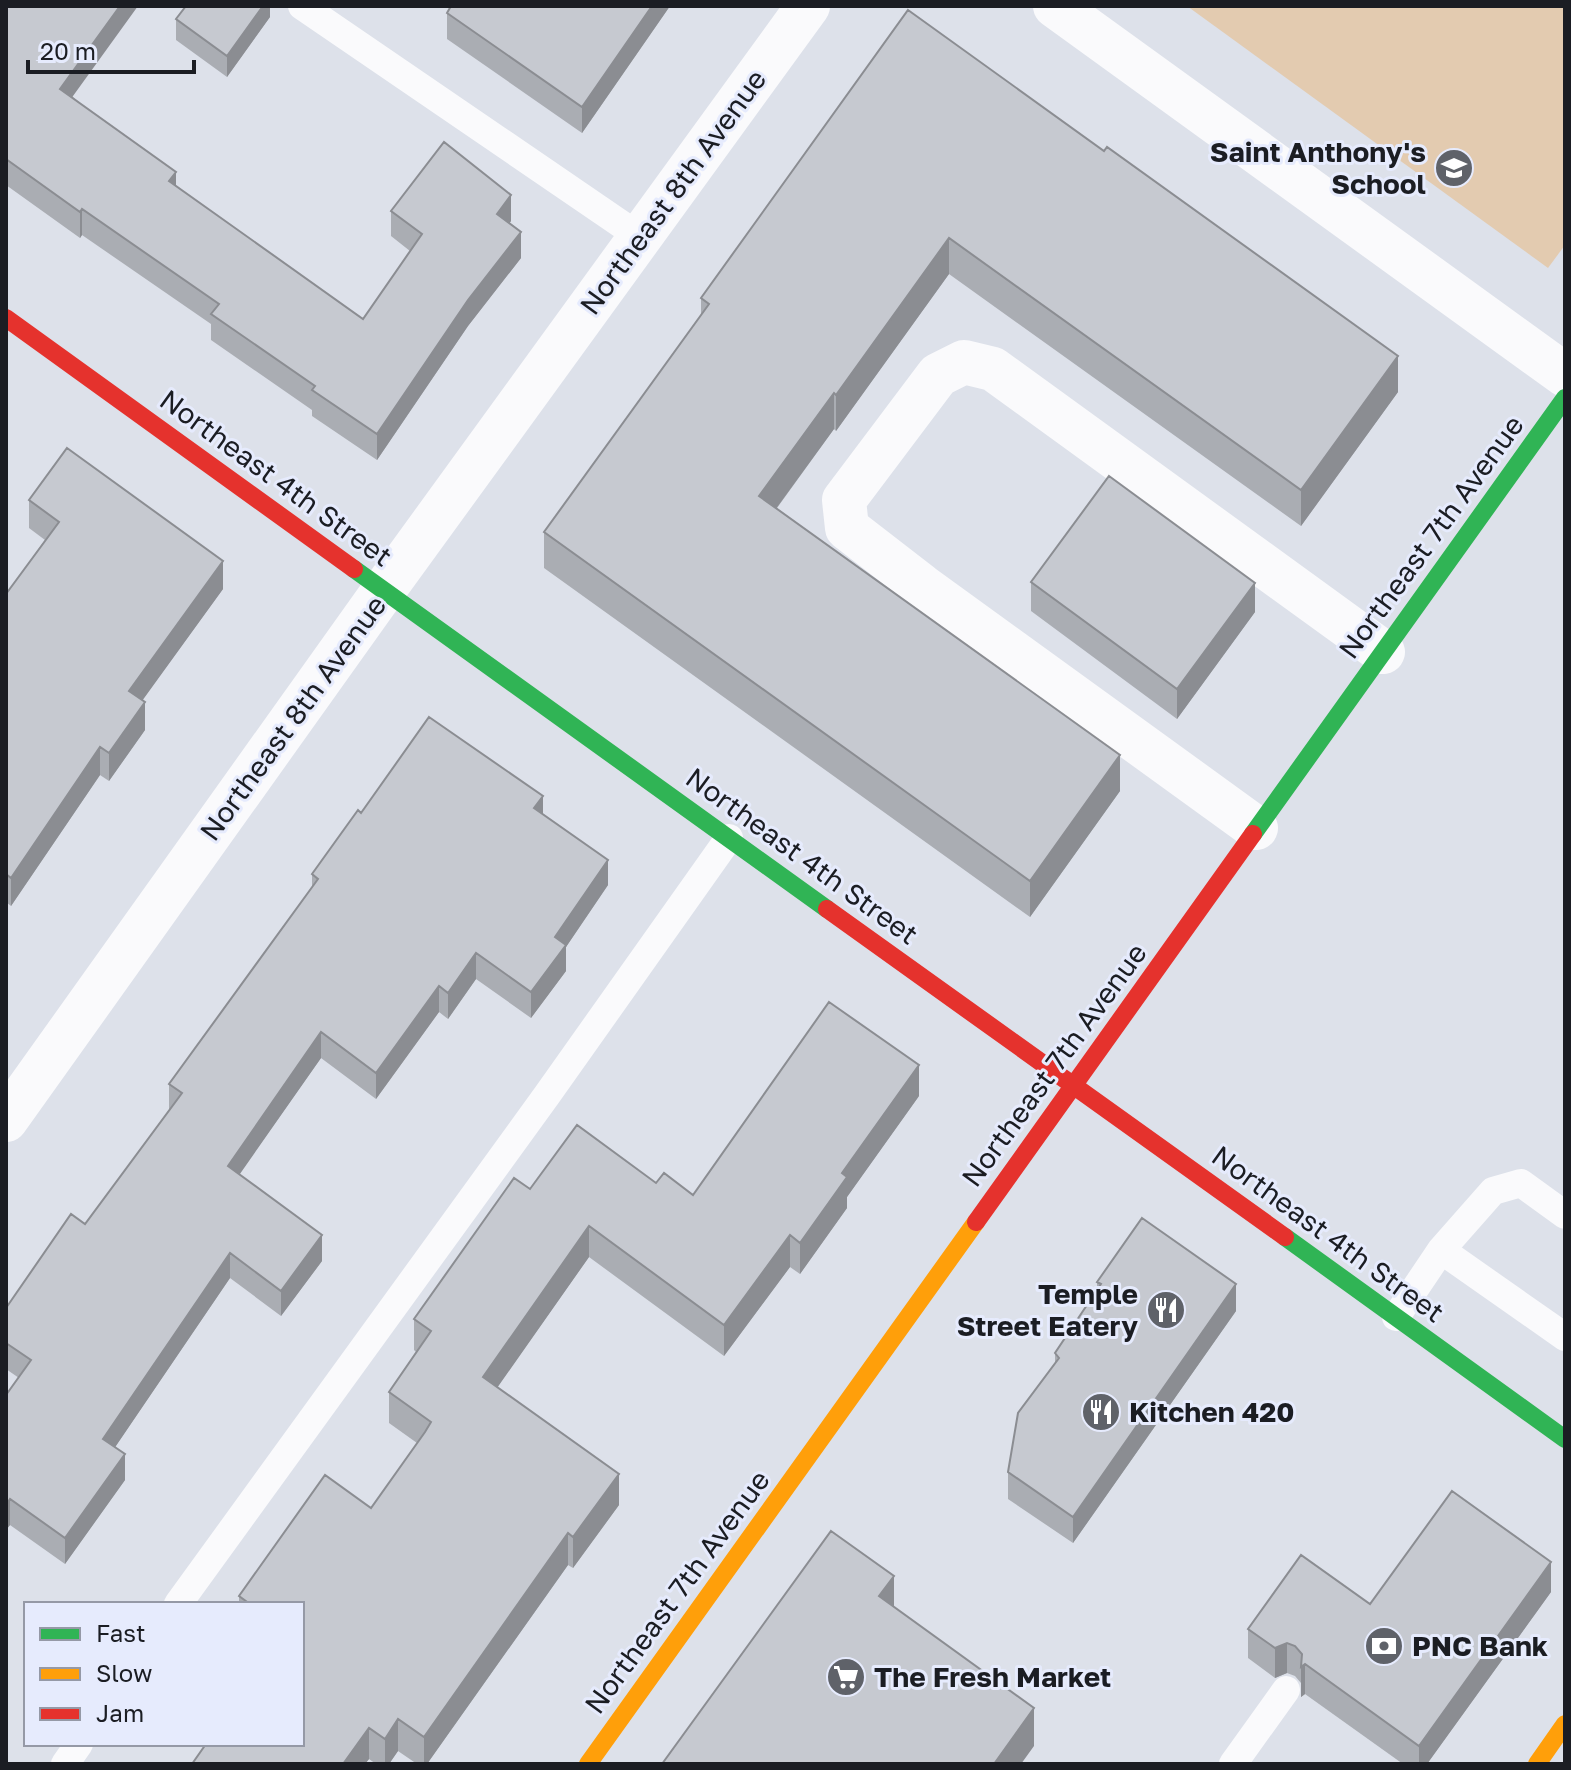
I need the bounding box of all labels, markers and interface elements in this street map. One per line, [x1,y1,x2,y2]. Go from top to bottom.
scale bar [28,24,194,74]
text: 20 m [40,36,96,65]
street label: Northeast 8th Avenue [573,63,772,321]
place label: Saint Anthony's School [1210,135,1426,200]
school or university icon: Saint Anthony's School [1433,147,1475,189]
street label: Northeast 4th Street [154,382,399,573]
street label: Northeast 7th Avenue [1331,409,1530,665]
street label: Northeast 8th Avenue [193,589,392,847]
street label: Northeast 4th Street [680,760,925,951]
street label: Northeast 7th Avenue [954,937,1153,1193]
street label: Northeast 4th Street [1206,1138,1451,1329]
place label: Temple Street Eatery [957,1277,1138,1342]
restaurant icon: Temple Street Eatery [1145,1289,1187,1331]
restaurant icon: Kitchen 420 [1080,1391,1122,1433]
place label: Kitchen 420 [1129,1395,1294,1428]
street label: Northeast 7th Avenue [577,1464,776,1720]
legend [24,1602,304,1746]
text: Fast [96,1618,146,1647]
bank icon: PNC Bank [1363,1625,1405,1667]
place label: PNC Bank [1412,1629,1548,1662]
supermarket icon: The Fresh Market [825,1656,867,1698]
text: Slow [96,1658,152,1687]
place label: The Fresh Market [874,1660,1111,1693]
text: Jam [96,1698,144,1727]

